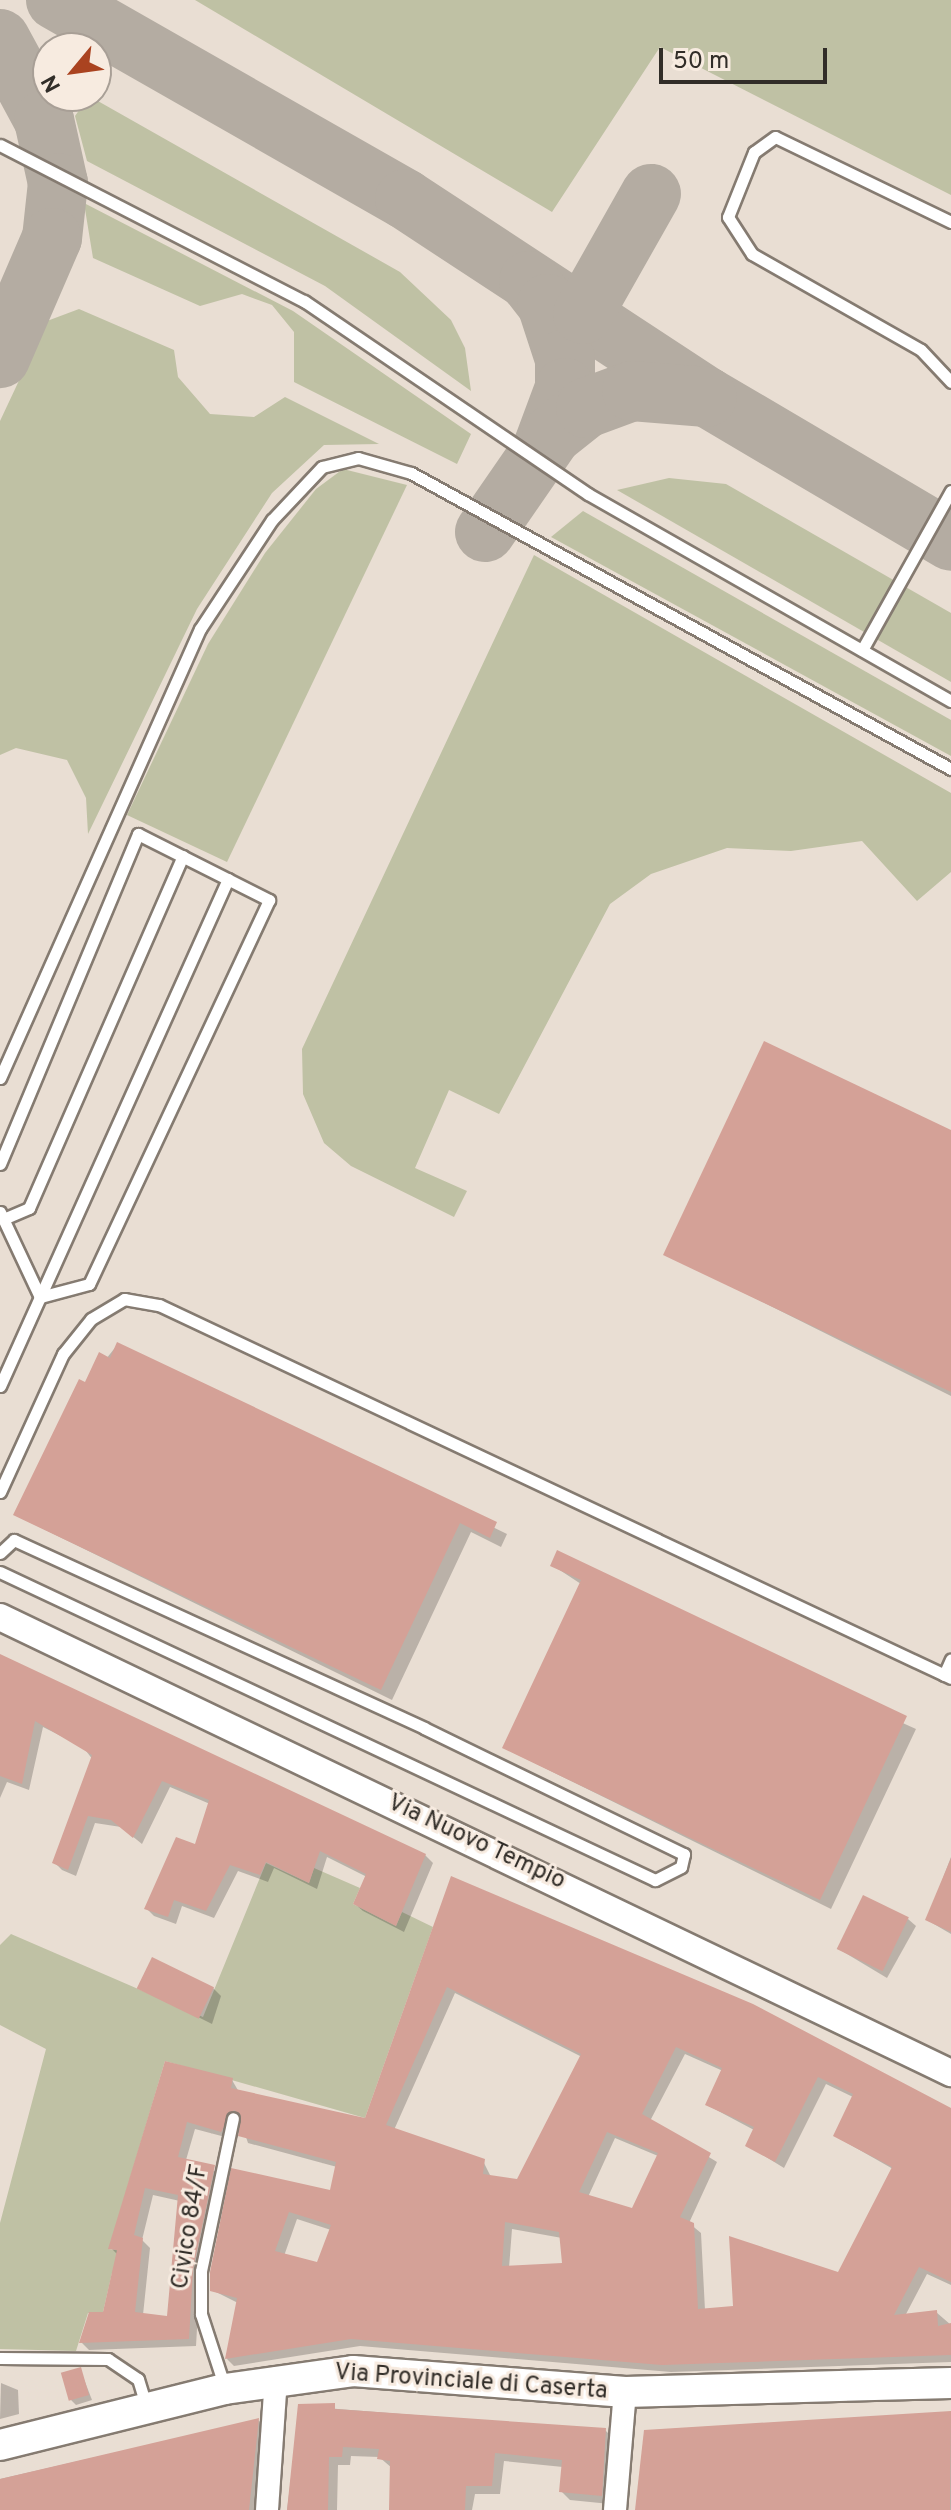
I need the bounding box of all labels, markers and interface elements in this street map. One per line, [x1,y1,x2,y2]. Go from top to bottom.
north arrow [32,32,112,112]
scale bar [663,32,831,82]
text: 50 m [673,47,729,77]
text: N [37,69,68,96]
street label: Via Nuovo Tempio [382,1789,570,1897]
street label: Civico 84/F [167,2163,215,2291]
street label: Via Provinciale di Caserta [334,2359,608,2407]

